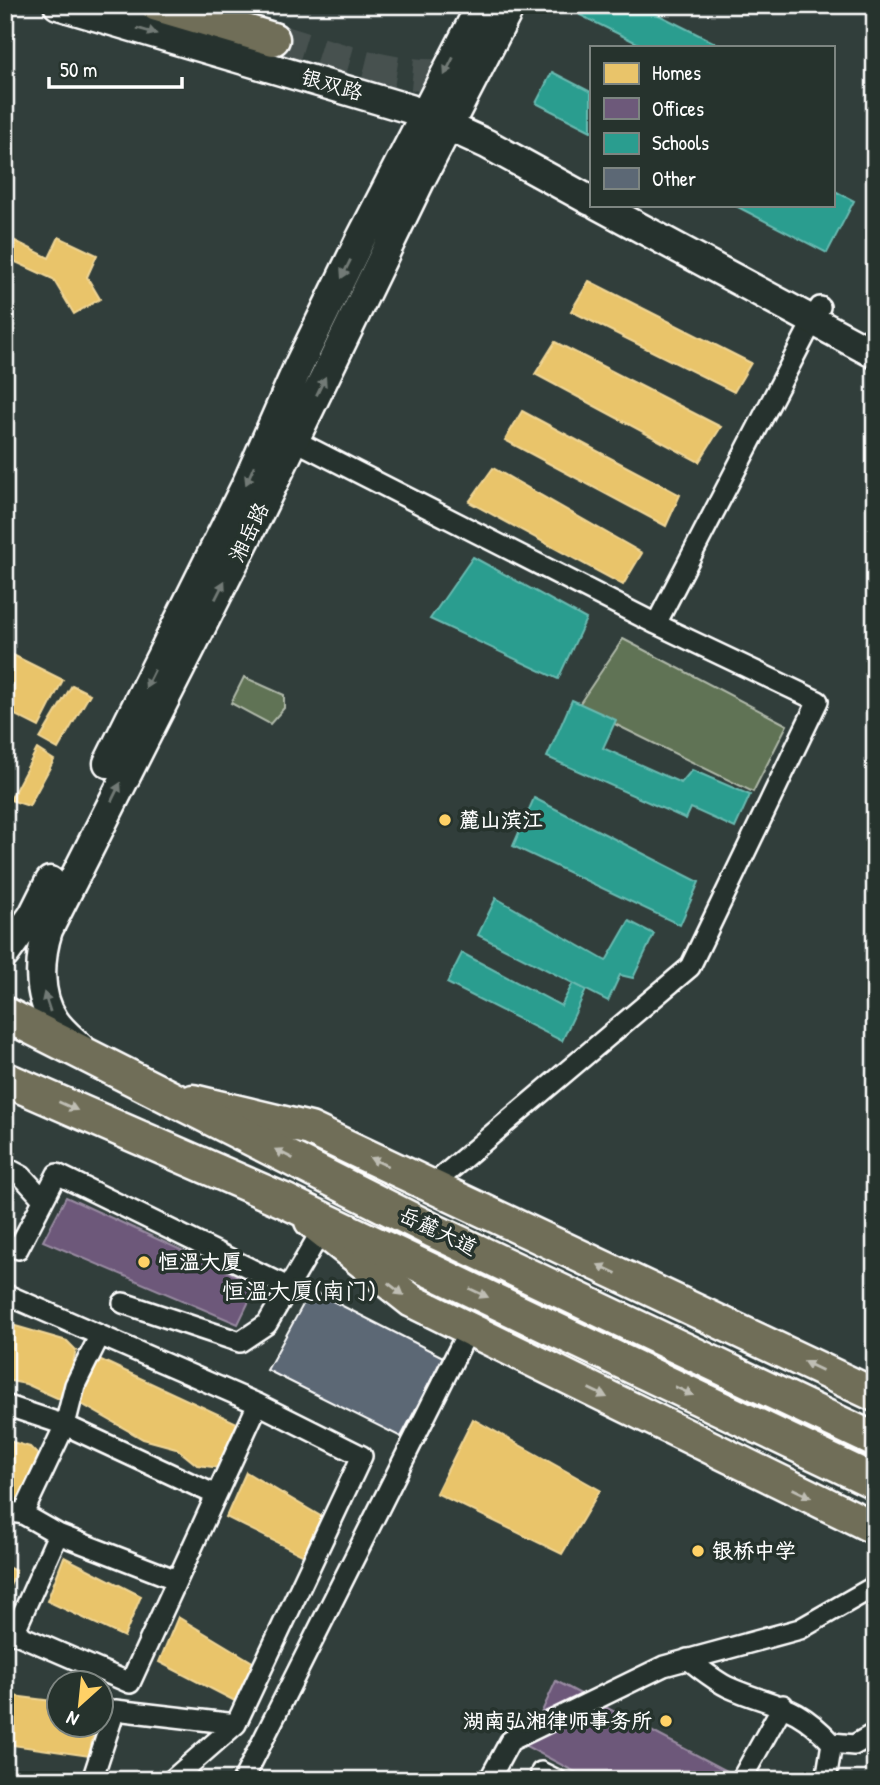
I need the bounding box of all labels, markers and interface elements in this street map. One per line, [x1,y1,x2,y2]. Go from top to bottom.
one-way arrow [137,27,158,37]
scale bar [49,46,182,90]
legend [590,46,834,206]
text: 50 m [60,55,97,84]
one-way arrow [443,56,455,76]
text: Homes [652,58,701,87]
street label: 银双路 [298,62,366,107]
text: Offices [652,94,704,123]
text: Schools [652,128,709,157]
text: Other [652,164,696,193]
one-way arrow [340,259,352,279]
one-way arrow [315,375,326,396]
one-way arrow [244,465,256,485]
street label: 湘岳路 [222,497,275,566]
one-way arrow [215,580,226,600]
one-way arrow [144,669,155,689]
one-way arrow [110,782,121,802]
place label: 麓山滨江 [459,805,543,834]
marker: 麓山滨江 [437,812,453,828]
one-way arrow [41,991,52,1012]
one-way arrow [58,1101,79,1112]
one-way arrow [274,1148,294,1160]
one-way arrow [369,1156,389,1168]
street label: 岳麓大道 [394,1199,482,1262]
place label: 恒温大厦 [158,1247,242,1276]
marker: 恒温大厦 [136,1254,152,1270]
one-way arrow [597,1263,617,1275]
district label: 恒温大厦(南门) [222,1275,376,1306]
one-way arrow [387,1281,405,1296]
one-way arrow [469,1288,489,1299]
one-way arrow [803,1360,823,1372]
one-way arrow [674,1386,694,1397]
one-way arrow [588,1387,608,1398]
one-way arrow [792,1487,812,1499]
place label: 银桥中学 [712,1536,796,1565]
marker: 银桥中学 [690,1543,706,1559]
north arrow [46,1670,116,1740]
text: N [62,1705,83,1733]
place label: 湖南弘湘律师事务所 [463,1706,652,1735]
marker: 湖南弘湘律师事务所 [658,1713,674,1729]

